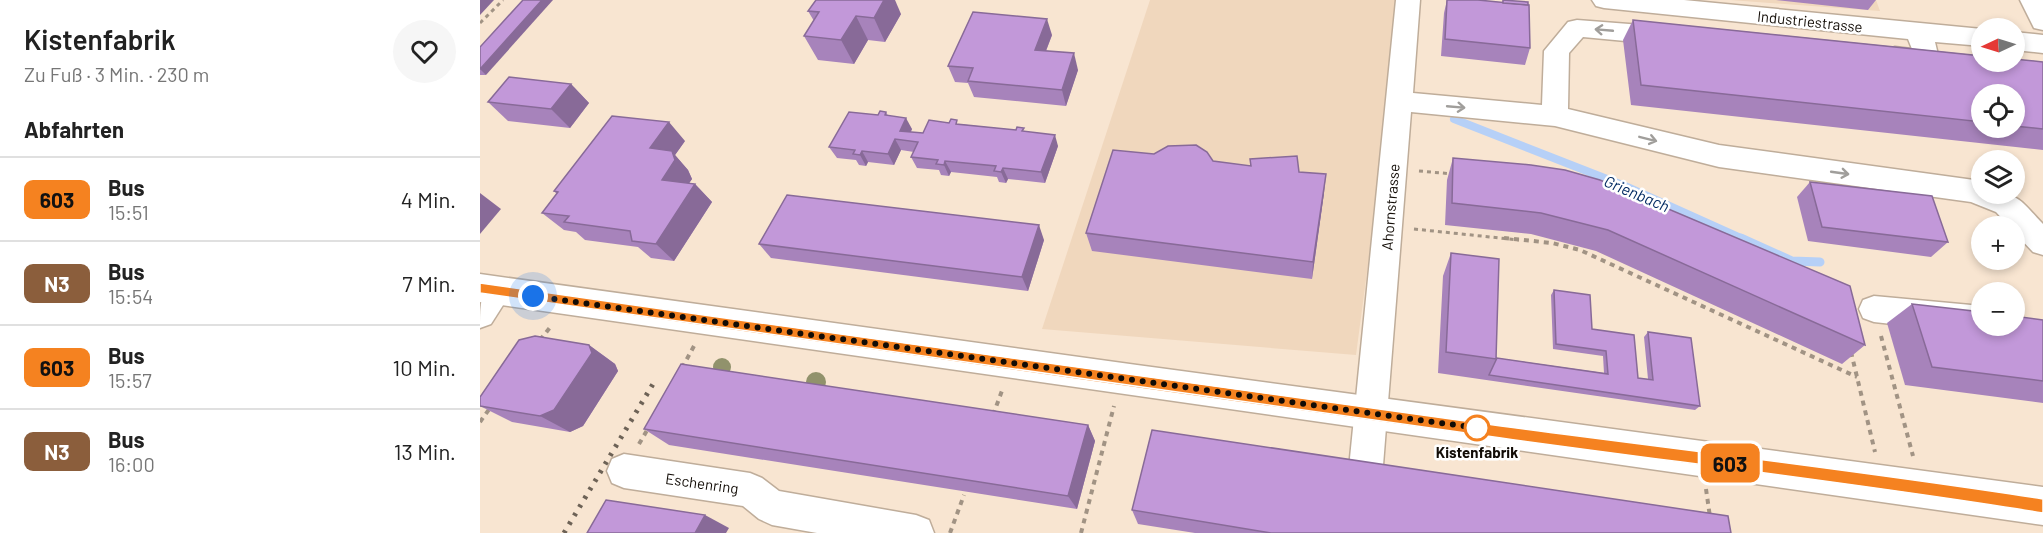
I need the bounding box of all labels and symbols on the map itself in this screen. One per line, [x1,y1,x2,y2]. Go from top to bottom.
street label: Industriestrasse [1756,7,1864,35]
north arrow [1971,18,2025,72]
one-way arrow [1594,24,1614,35]
one-way arrow [1446,102,1466,113]
one-way arrow [1638,133,1657,145]
street label: Ahornstrasse [1377,163,1403,251]
one-way arrow [1830,167,1849,178]
water label: Grienbach [1601,171,1673,215]
your location [518,281,548,311]
marker: Kistenfabrik [1464,415,1490,441]
place label: Kistenfabrik [1436,443,1518,461]
line badge: 603 [1696,444,1764,482]
street label: Eschenring [664,469,740,497]

